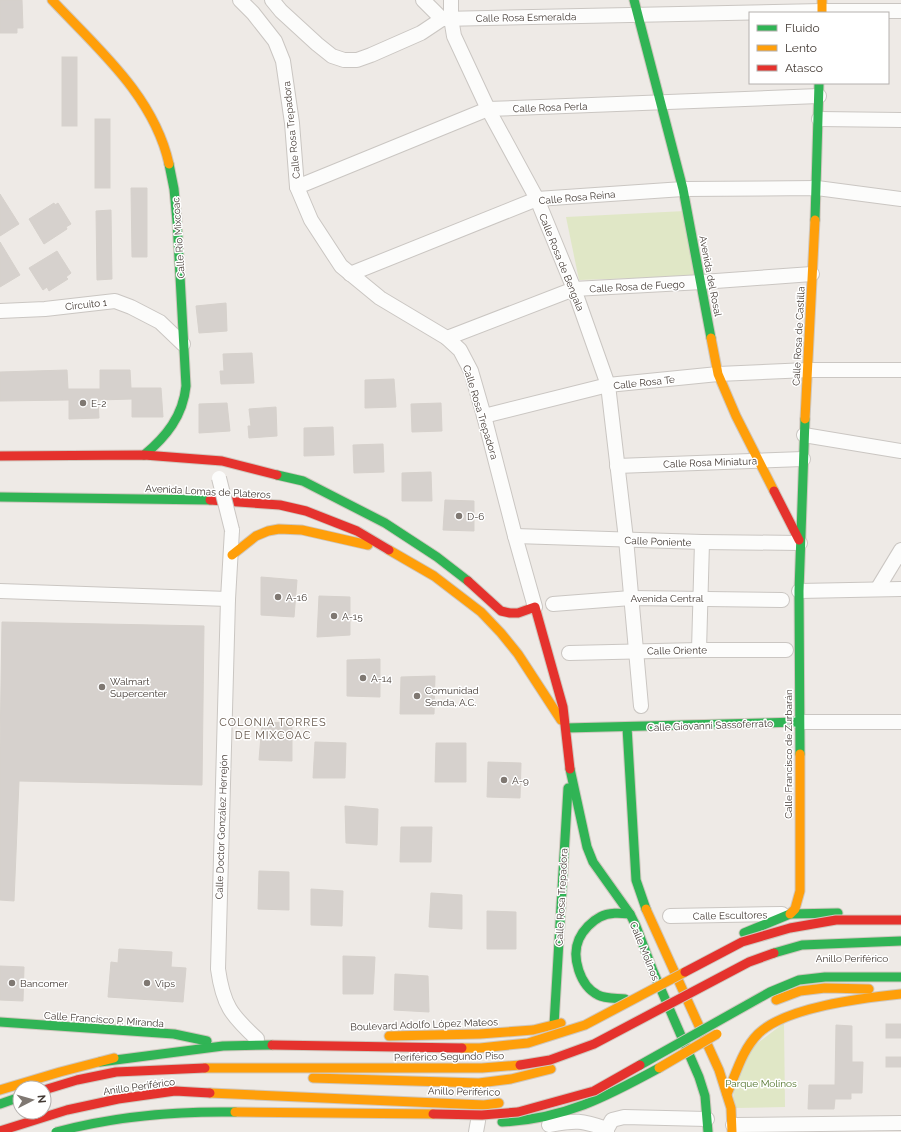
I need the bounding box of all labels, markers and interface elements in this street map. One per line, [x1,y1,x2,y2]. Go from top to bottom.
street label: Calle Rosa Esmeralda [476,11,576,24]
legend [749,12,889,84]
text: Fluido [785,21,820,35]
text: Lento [785,41,817,55]
text: Atasco [785,61,823,75]
street label: Calle Rosa Trepadora [281,81,302,179]
street label: Calle Rosa Perla [512,101,588,114]
street label: Calle Rosa Reina [538,189,616,206]
street label: Calle Río Mixcoac [170,196,187,279]
street label: Calle Rosa de Bengala [537,212,586,313]
street label: Avenida del Rosal [697,235,724,318]
street label: Calle Rosa de Fuego [589,279,685,294]
street label: Calle Rosa de Castilla [790,286,807,386]
street label: Circuito 1 [65,297,108,312]
street label: Calle Rosa Trepadora [461,364,500,461]
street label: Calle Rosa Te [613,374,676,391]
marker: E-2 [78,398,88,408]
place label: E-2 [91,398,106,409]
street label: Calle Rosa Miniatura [663,455,757,470]
street label: Avenida Lomas de Plateros [145,483,271,500]
marker: D-6 [454,511,464,521]
place label: D-6 [467,511,484,522]
street label: Calle Poniente [624,535,692,548]
marker: A-16 [273,592,283,602]
place label: A-16 [286,592,307,603]
street label: Avenida Central [630,593,704,604]
marker: A-15 [329,611,339,621]
place label: A-15 [342,611,363,622]
street label: Calle Oriente [647,644,707,657]
marker: A-14 [358,673,368,683]
place label: A-14 [371,673,392,684]
place label: Walmart Supercenter [110,676,168,699]
marker: Walmart Supercenter [97,682,107,692]
place label: Comunidad Senda, A.C. [425,685,479,708]
street label: Calle Francisco de Zurbarán [783,689,794,819]
marker: Comunidad Senda, A.C. [412,691,422,701]
district label: COLONIA TORRES DE MIXCOAC [219,716,327,742]
street label: Calle Giovanni Sassoferrato [647,718,773,733]
street label: Calle Doctor González Herrejón [213,754,230,900]
marker: A-9 [499,775,509,785]
place label: A-9 [512,775,529,786]
street label: Calle Rosa Trepadora [553,848,570,946]
street label: Calle Escultores [693,909,768,922]
street label: Calle Molinos [628,920,661,982]
street label: Anillo Periférico [816,953,888,964]
marker: Bancomer [7,978,17,988]
place label: Bancomer [20,978,68,989]
marker: Vips [142,978,152,988]
place label: Vips [155,978,175,989]
street label: Calle Francisco P. Miranda [44,1010,164,1029]
street label: Boulevard Adolfo López Mateos [350,1016,498,1033]
street label: Periférico Segundo Piso [394,1050,504,1063]
street label: Anillo Periférico [102,1076,176,1097]
park label: Parque Molinos [725,1078,797,1089]
north arrow [12,1080,52,1120]
street label: Anillo Periférico [428,1085,500,1098]
text: N [35,1094,48,1104]

